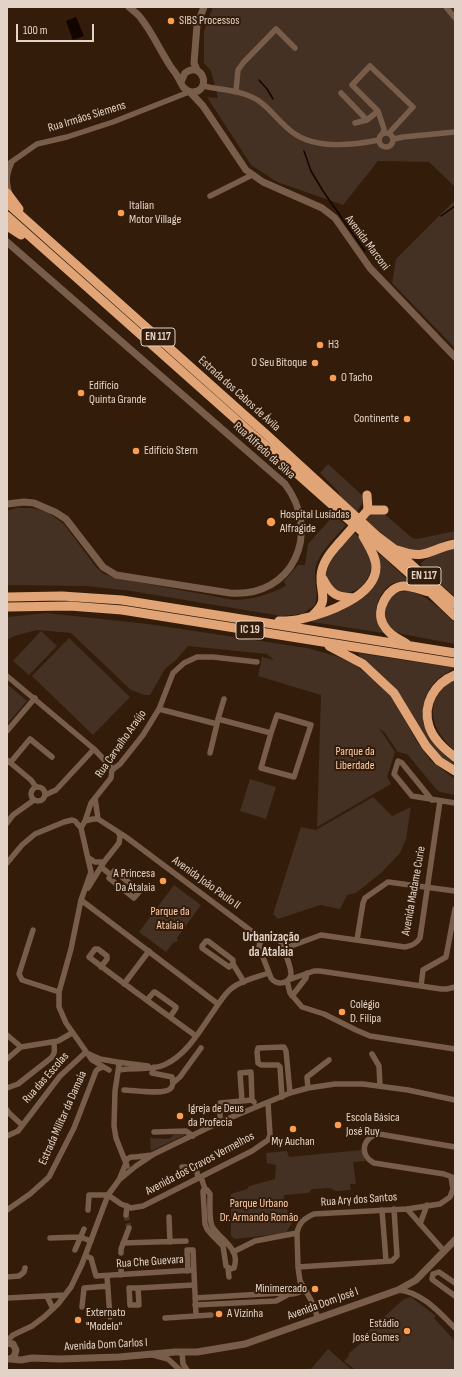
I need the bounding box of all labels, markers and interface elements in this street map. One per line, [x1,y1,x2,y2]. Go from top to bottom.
place label: SIBS Processos [179,14,240,28]
scale bar [18,16,96,42]
marker: SIBS Processos [166,16,176,26]
text: 100 m [23,23,48,38]
street label: Rua Irmãos Siemens [46,98,128,136]
place label: Italian Motor Village [129,199,181,227]
marker: Italian Motor Village [116,208,126,218]
street label: Avenida Marconi [342,213,392,273]
road number: EN 117 [141,328,175,346]
place label: H3 [328,338,339,352]
marker: H3 [315,340,325,350]
street label: Estrada dos Cabos de Ávila [195,353,283,435]
place label: O Seu Bitoque [251,356,307,370]
marker: O Seu Bitoque [310,358,320,368]
place label: O Tacho [341,371,372,385]
marker: O Tacho [328,373,338,383]
place label: Edifício Quinta Grande [89,379,146,407]
marker: Edifício Quinta Grande [76,388,86,398]
place label: Continente [354,412,399,426]
marker: Continente [402,414,412,424]
street label: Rua Alfredo da Silva [230,419,298,483]
place label: Edifício Stern [144,444,198,458]
marker: Edifício Stern [131,446,141,456]
place label: Hospital Lusíadas Alfragide [280,508,349,536]
marker: Hospital Lusíadas Alfragide [265,516,277,528]
road number: EN 117 [407,567,441,585]
road number: IC 19 [236,621,264,639]
street label: Rua Carvalho Araújo [92,707,150,781]
park label: Parque da Liberdade [335,745,375,773]
street label: Avenida Madame Curie [399,845,429,937]
street label: Avenida João Paulo II [169,853,243,913]
place label: A Princesa Da Atalaia [114,867,155,895]
marker: A Princesa Da Atalaia [158,876,168,886]
park label: Parque da Atalaia [150,905,190,933]
district label: Urbanização da Atalaia [243,930,299,961]
place label: Colégio D. Filipa [350,998,381,1026]
marker: Colégio D. Filipa [337,1007,347,1017]
street label: Rua das Escolas [20,1049,72,1107]
street label: Estrada Militar da Damaia [36,1069,90,1167]
place label: Igreja de Deus da Profecia [188,1102,244,1130]
marker: Igreja de Deus da Profecia [175,1111,185,1121]
place label: Escola Básica José Ruy [346,1111,400,1139]
marker: Escola Básica José Ruy [333,1120,343,1130]
marker: My Auchan [288,1124,298,1134]
street label: Avenida dos Cravos Vermelhos [143,1129,257,1199]
place label: My Auchan [271,1135,315,1149]
street label: Rua Ary dos Santos [320,1190,398,1210]
park label: Parque Urbano Dr. Armando Romão [220,1197,298,1225]
street label: Rua Che Guevara [116,1252,184,1272]
place label: Minimercado [255,1282,307,1296]
street label: Avenida Dom José I [285,1284,361,1324]
marker: Minimercado [310,1284,320,1294]
place label: Externato "Modelo" [86,1306,126,1334]
place label: A Vizinha [227,1307,263,1321]
marker: A Vizinha [214,1309,224,1319]
marker: Externato "Modelo" [73,1315,83,1325]
place label: Estádio José Gomes [353,1317,399,1345]
marker: Estádio José Gomes [402,1326,412,1336]
street label: Avenida Dom Carlos I [64,1336,148,1354]

